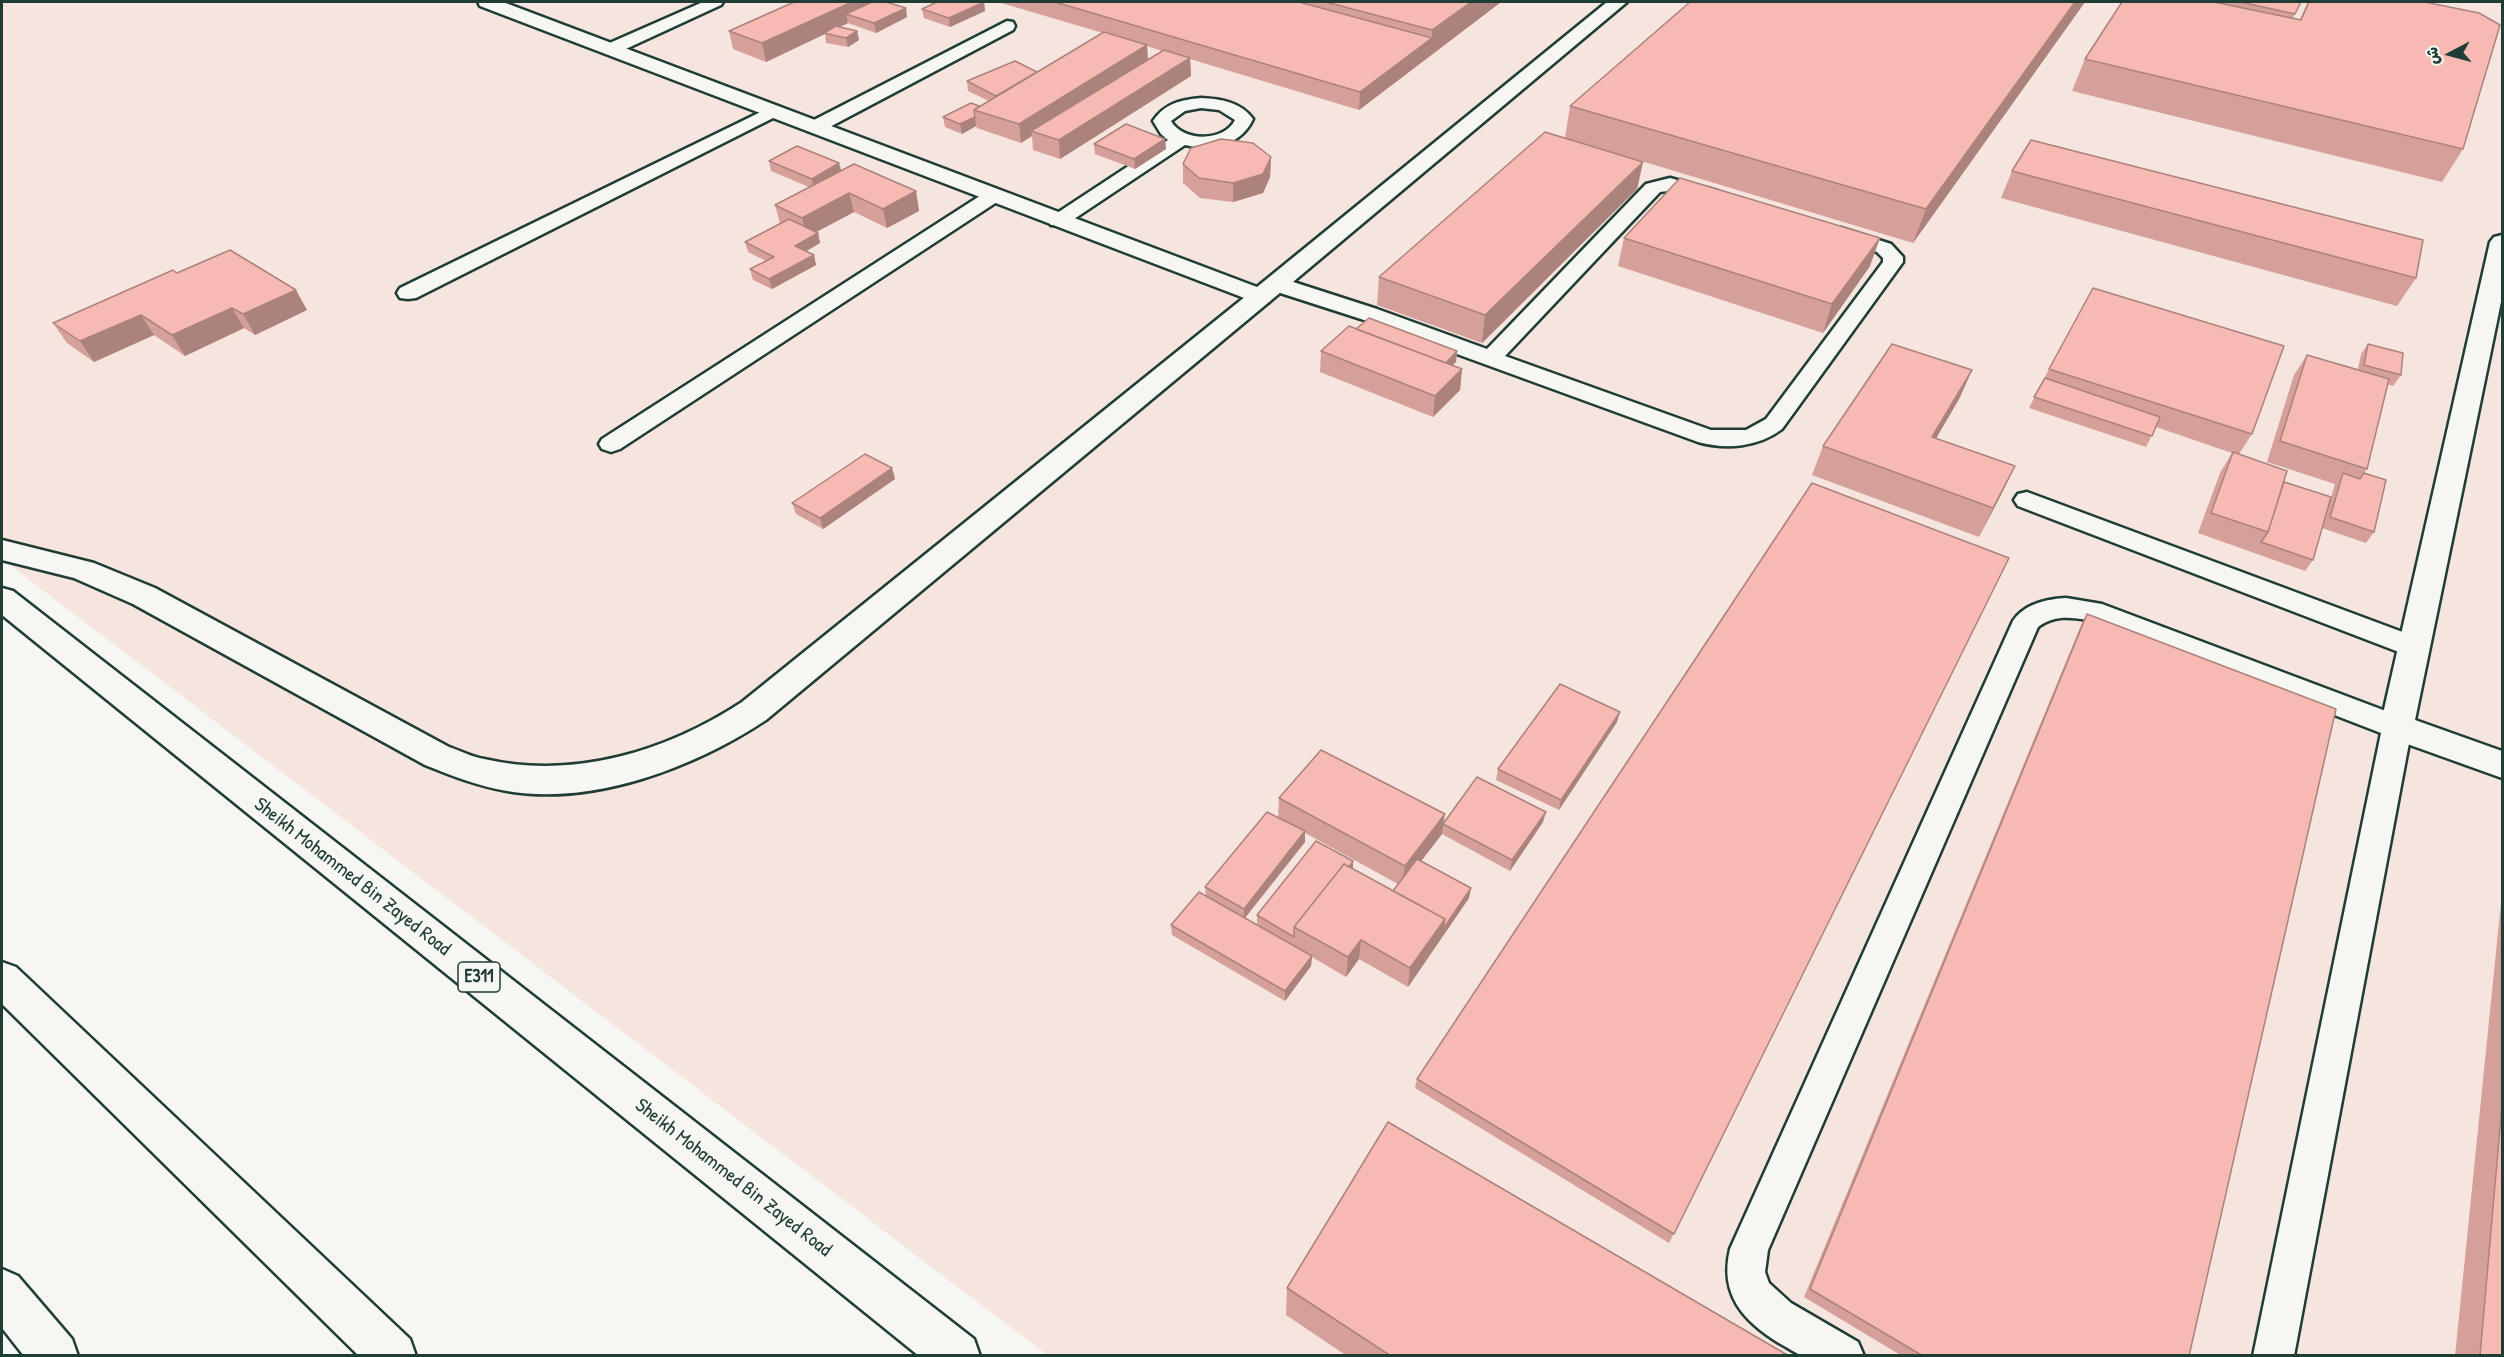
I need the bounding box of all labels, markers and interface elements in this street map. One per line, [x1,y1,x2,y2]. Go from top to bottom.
north arrow [2420,24,2480,84]
text: ش [2420,46,2444,66]
street label: Sheikh Mohammed Bin Zayed Road [249,793,455,961]
road number: E311 [458,962,500,992]
street label: Sheikh Mohammed Bin Zayed Road [630,1094,836,1262]

